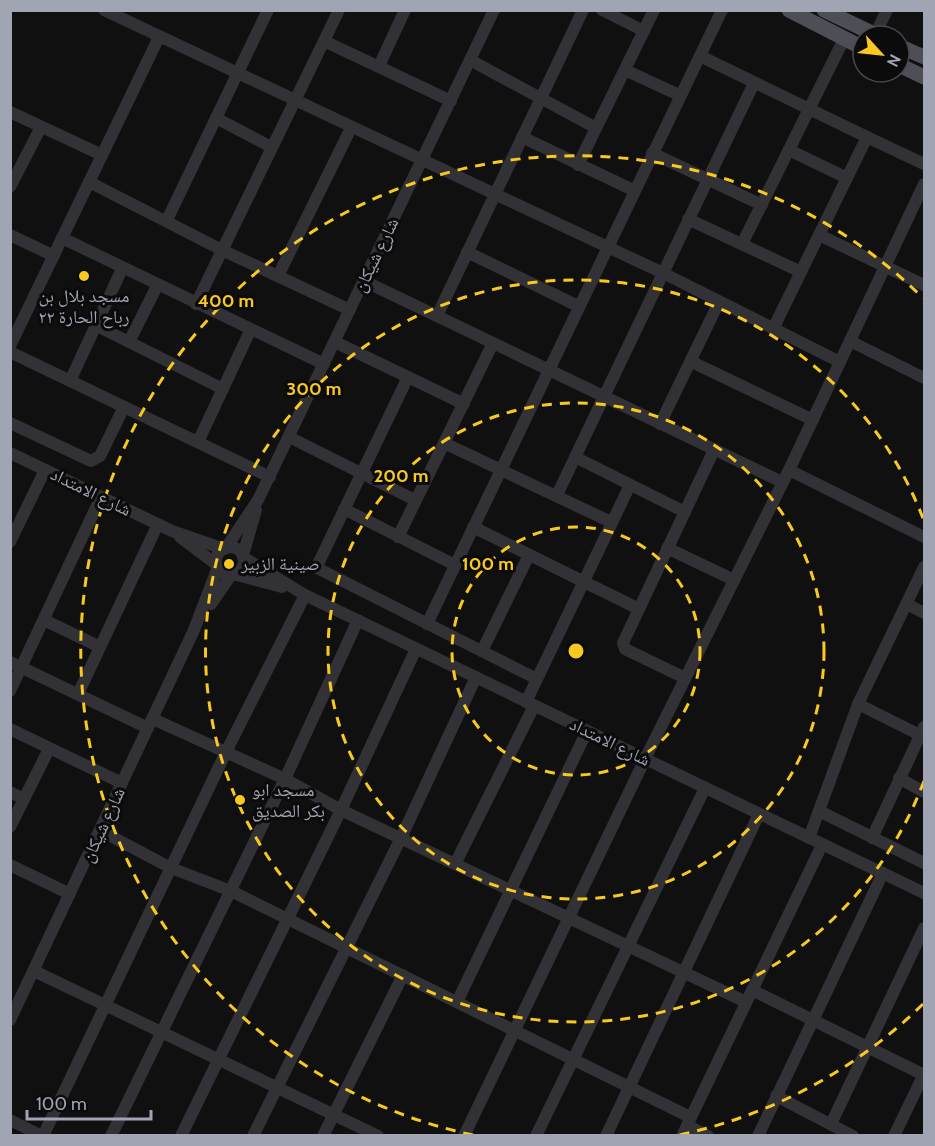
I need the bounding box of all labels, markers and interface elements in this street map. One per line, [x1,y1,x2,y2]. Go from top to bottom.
north arrow [851,24,911,84]
text: N [883,51,905,70]
street label: شارع شيكان [349,214,403,296]
marker: مسجد بلال بن رباح الحارة ٢٢ [77,269,91,283]
place label: مسجد بلال بن رباح الحارة ٢٢ [38,285,130,329]
text: 400 m [198,290,254,312]
text: 300 m [287,378,341,400]
street label: شارع الامتداد [47,463,135,521]
text: 200 m [374,465,428,487]
place label: صينية الزبير [240,553,320,575]
text: 100 m [462,553,514,575]
marker: صينية الزبير [222,557,236,571]
centre of rings [566,641,586,661]
street label: شارع الامتداد [566,713,654,771]
place label: مسجد ابو بكر الصديق [252,779,325,822]
street label: شارع شيكان [76,784,130,866]
marker: مسجد ابو بكر الصديق [233,793,247,807]
scale bar [27,1083,152,1121]
text: 100 m [36,1093,87,1115]

